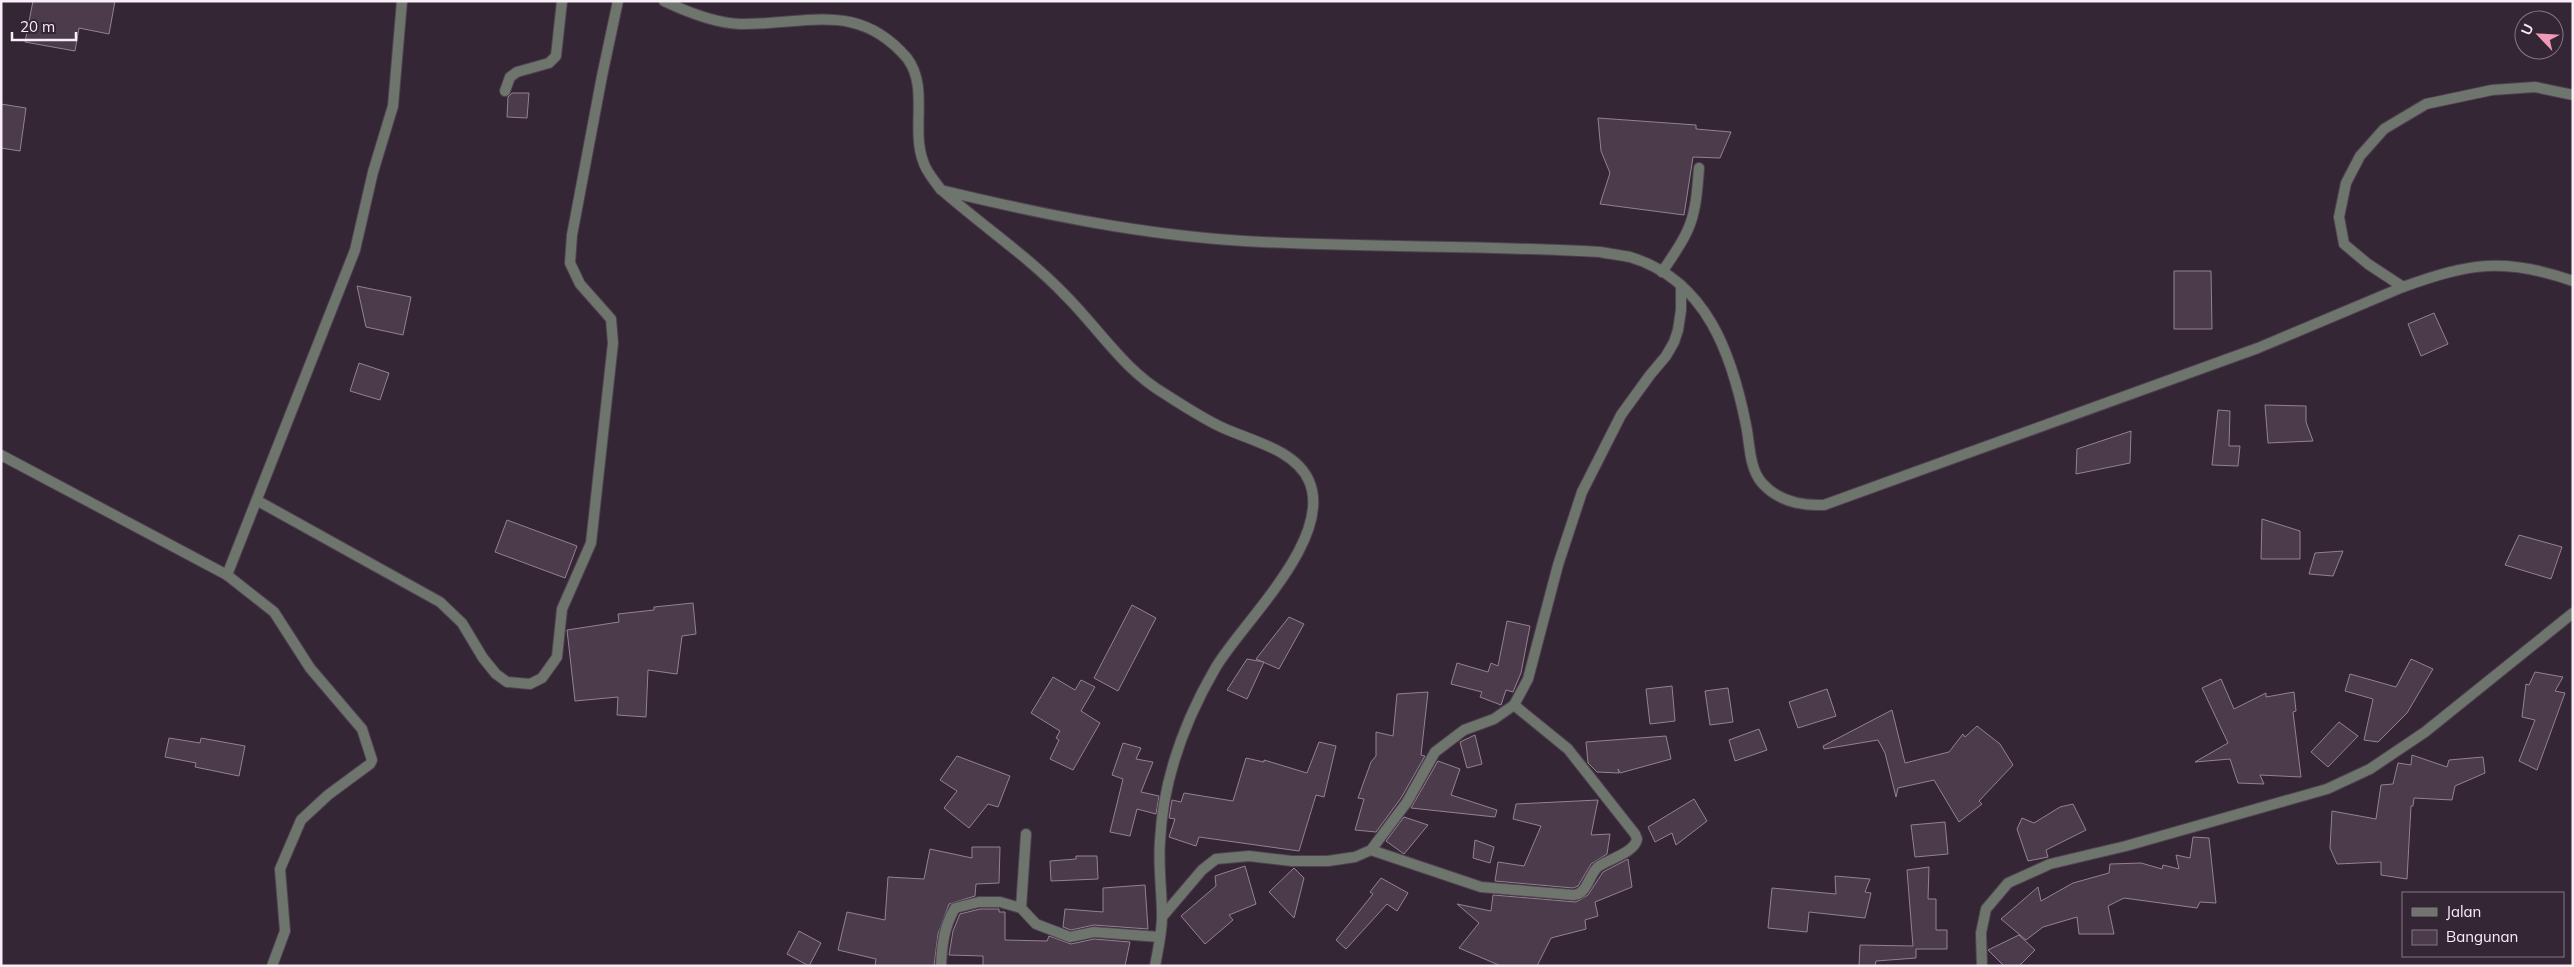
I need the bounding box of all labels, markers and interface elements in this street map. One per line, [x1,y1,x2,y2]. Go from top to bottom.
scale bar [12,10,76,42]
north arrow [2514,10,2564,60]
text: 20 m [20,17,55,36]
text: U [2517,21,2538,38]
legend [2402,892,2564,957]
text: Jalan [2446,902,2481,921]
text: Bangunan [2446,927,2518,946]

